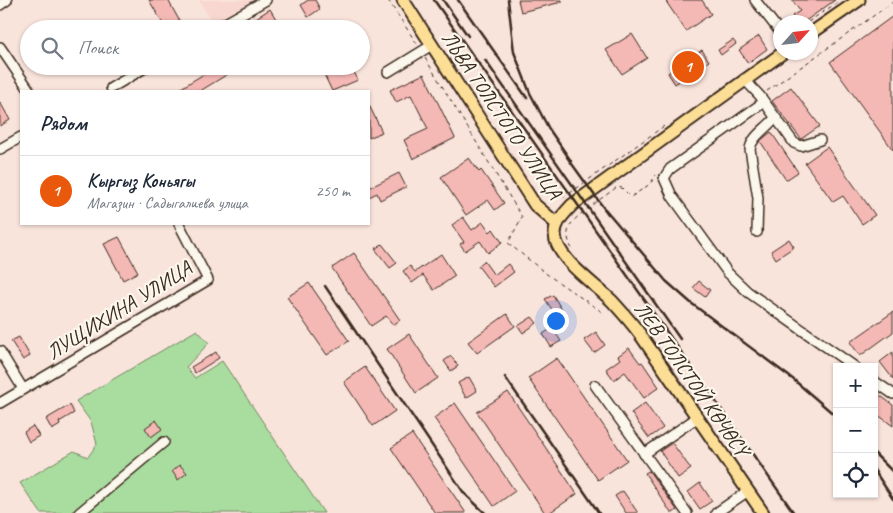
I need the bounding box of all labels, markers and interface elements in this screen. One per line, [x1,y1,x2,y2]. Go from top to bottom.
north arrow [773,15,818,60]
search box [20,20,370,75]
street label: ЛЬВА ТОЛСТОГО УЛИЦА [436,26,569,205]
icon: search [38,34,66,62]
text: Поиск [78,36,118,60]
pin: 1 [672,48,704,86]
text: Рядом [40,110,87,136]
text: Кыргыз Коньягы [87,169,195,193]
text: 1 [52,181,60,201]
text: 250 m [316,181,350,201]
text: Магазин · Садыгалиева улица [87,193,248,213]
street label: ЛУЩИХИНА УЛИЦА [42,254,197,365]
street label: ЛЕВ ТОЛСТОЙ КӨЧӨСҮ [629,297,758,465]
your location [543,308,569,334]
map controls [833,363,878,498]
button: + [833,363,878,408]
button: − [833,408,878,453]
button: locate [833,453,878,498]

